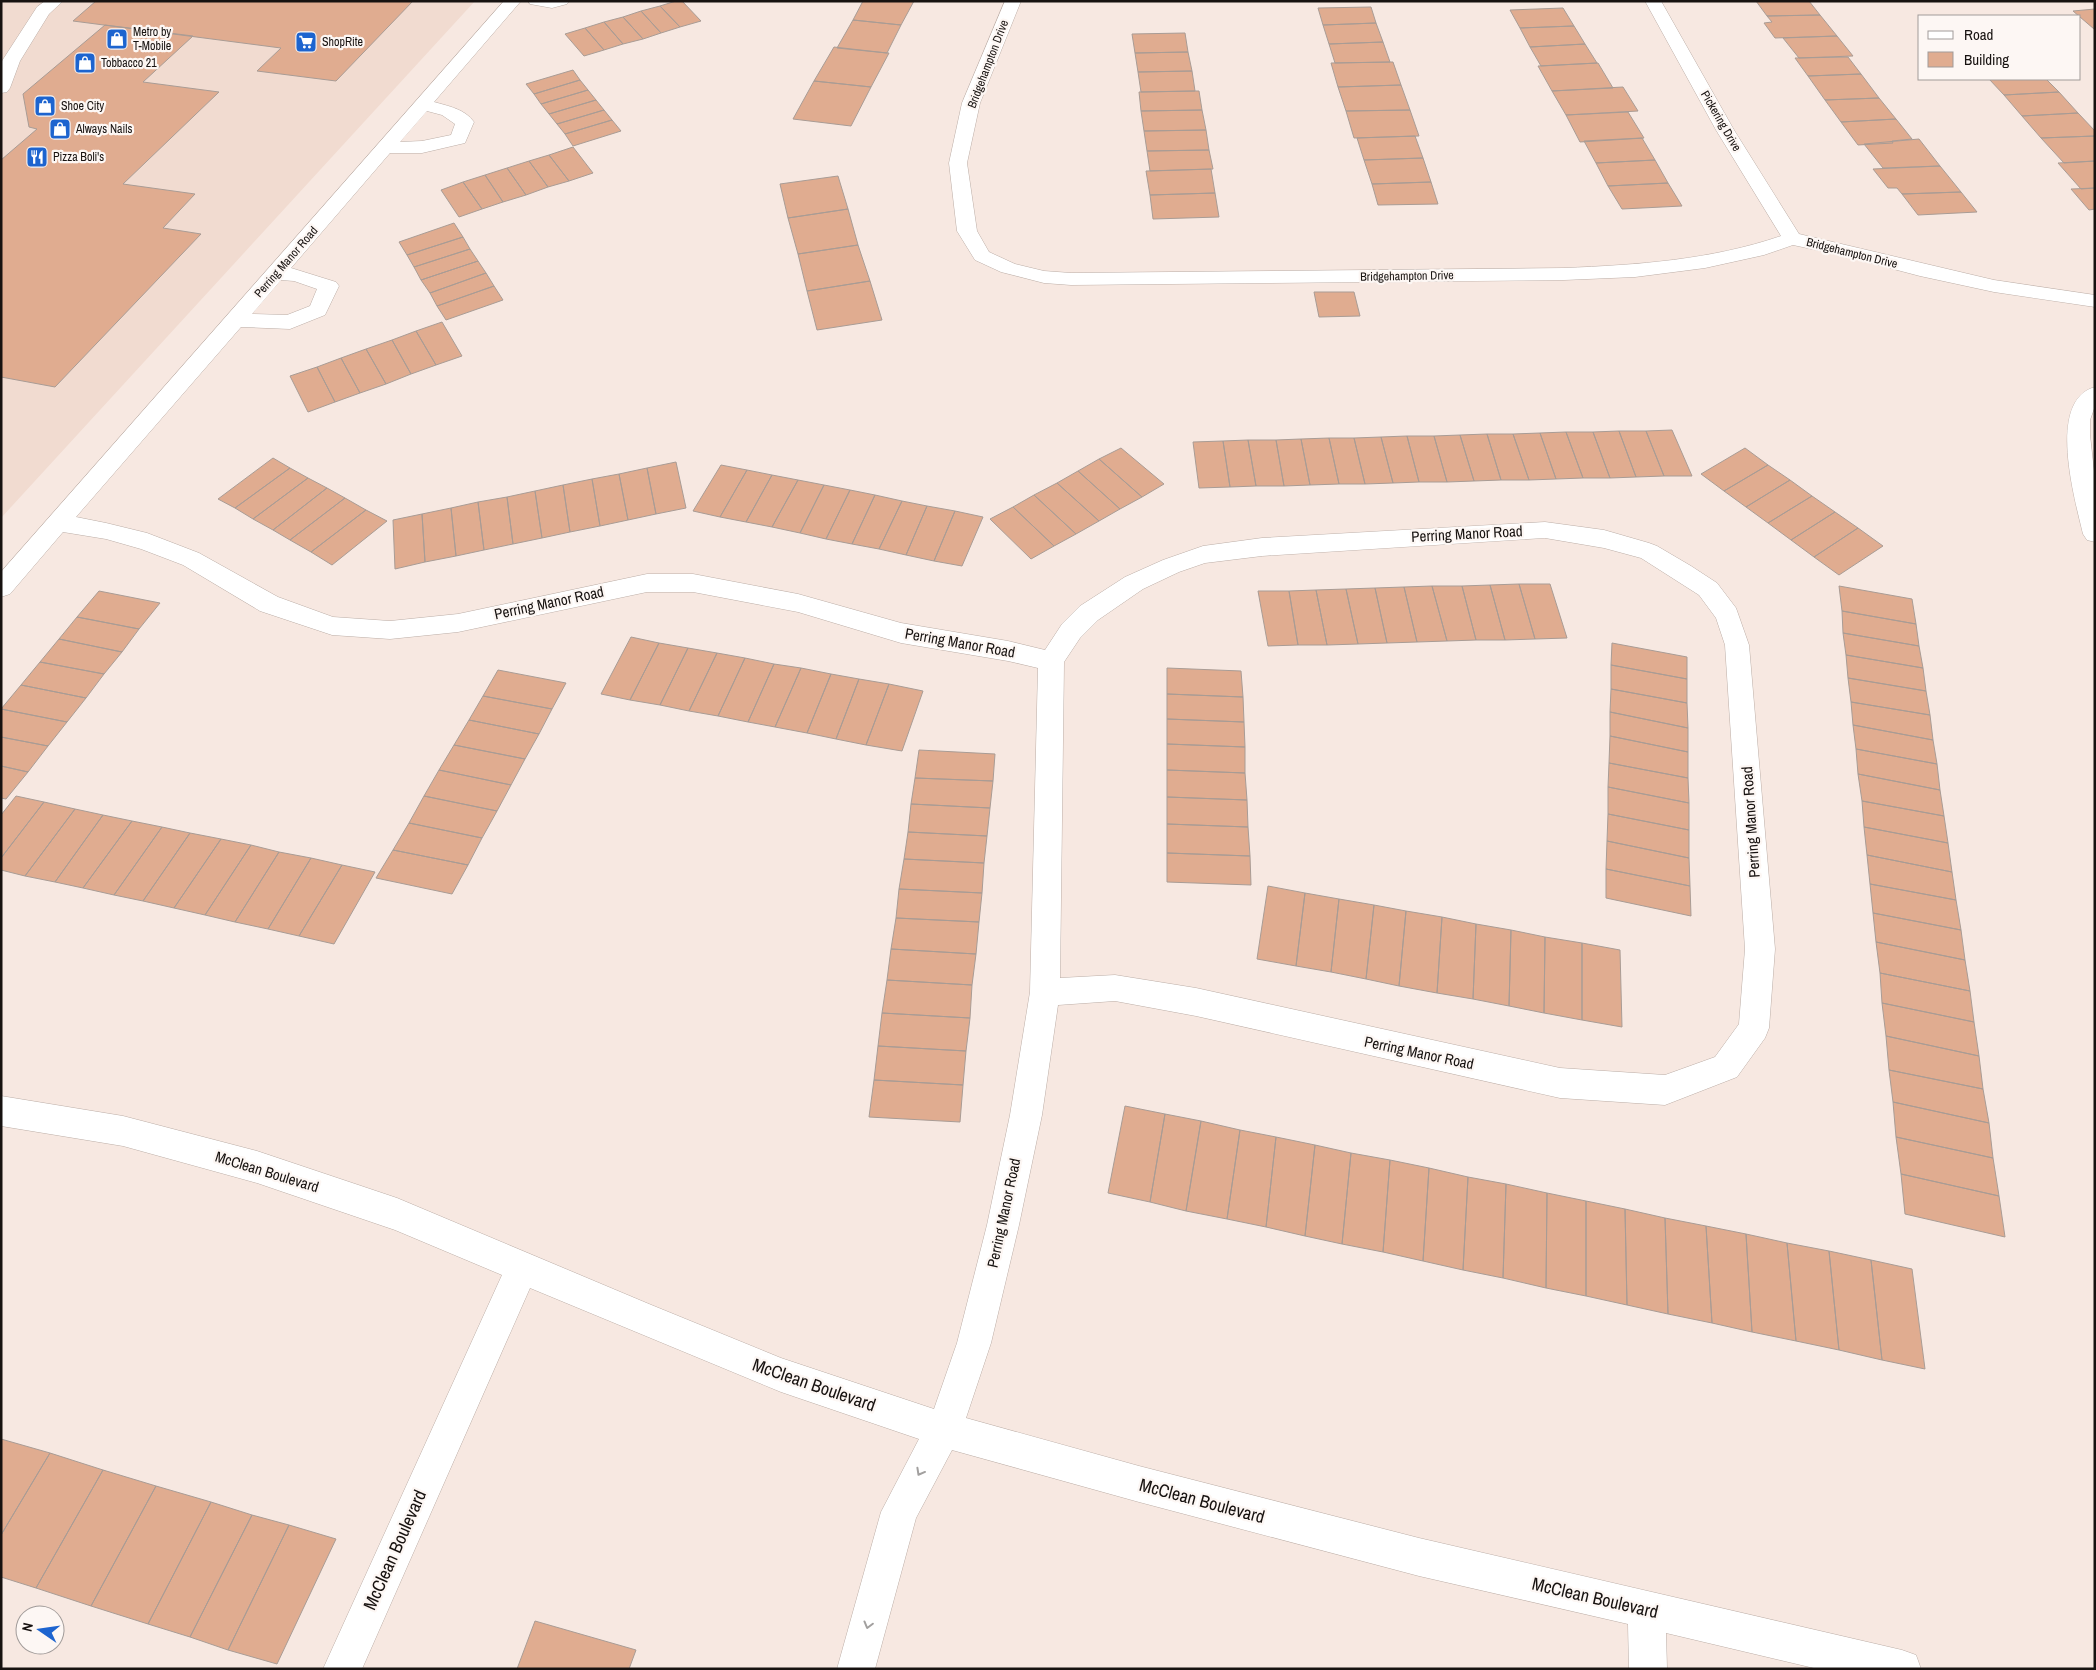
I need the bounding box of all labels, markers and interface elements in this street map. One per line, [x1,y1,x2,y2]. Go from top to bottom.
legend [1918,15,2081,80]
street label: Bridgehampton Drive [964,17,1012,111]
place label: Metro by T-Mobile [133,24,171,54]
text: Road [1964,24,1993,45]
shop icon: Metro by T-Mobile [105,27,129,51]
supermarket icon: ShopRite [294,30,318,54]
place label: ShopRite [322,34,363,50]
text: Building [1964,49,2009,70]
shop icon: Tobbacco 21 [73,51,97,75]
place label: Tobbacco 21 [101,55,157,71]
street label: Pickering Drive [1697,88,1745,154]
shop icon: Shoe City [33,94,57,118]
place label: Shoe City [61,98,104,114]
shop icon: Always Nails [48,117,72,141]
place label: Always Nails [75,121,132,137]
restaurant icon: Pizza Boli's [25,145,49,169]
place label: Pizza Boli's [53,149,104,165]
street label: Perring Manor Road [251,223,321,301]
street label: Bridgehampton Drive [1805,234,1899,272]
street label: Bridgehampton Drive [1360,267,1454,285]
street label: Perring Manor Road [1411,520,1523,547]
street label: Perring Manor Road [492,581,606,624]
street label: Perring Manor Road [903,622,1017,663]
street label: Perring Manor Road [1736,766,1765,878]
street label: Perring Manor Road [1362,1031,1476,1074]
street label: McClean Boulevard [213,1146,322,1197]
street label: Perring Manor Road [982,1156,1025,1270]
street label: McClean Boulevard [749,1352,879,1417]
one-way arrow [917,1467,927,1476]
street label: McClean Boulevard [1137,1472,1268,1529]
street label: McClean Boulevard [357,1486,432,1614]
street label: McClean Boulevard [1530,1571,1661,1624]
north arrow [15,1605,65,1655]
text: N [18,1621,37,1633]
one-way arrow [863,1621,873,1629]

